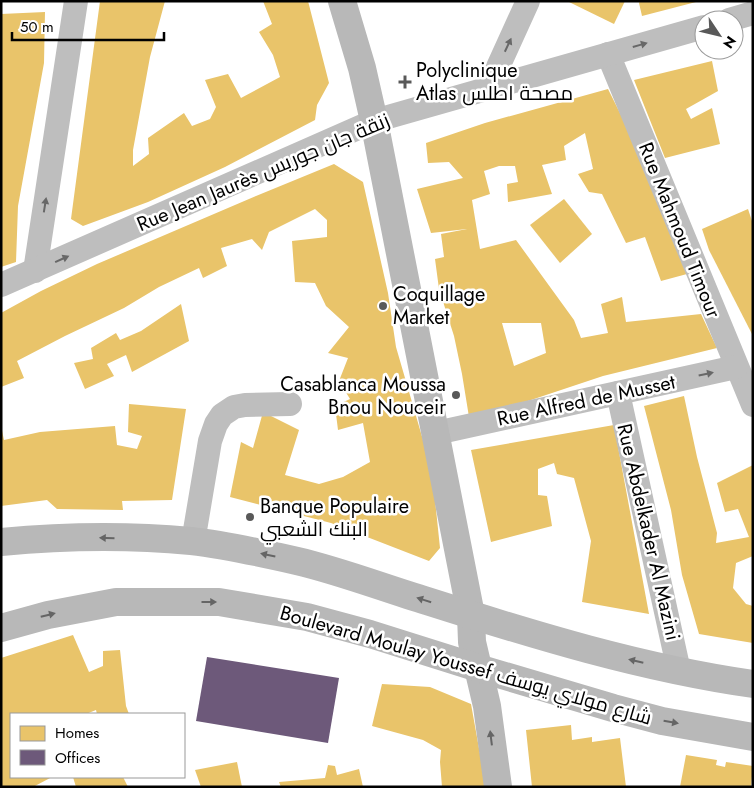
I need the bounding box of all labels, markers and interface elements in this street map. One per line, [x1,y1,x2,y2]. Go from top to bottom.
scale bar [12,10,165,42]
north arrow [694,10,744,60]
text: 50 m [20,16,54,38]
text: N [718,32,741,53]
one-way arrow [504,38,512,52]
one-way arrow [632,41,647,49]
place label: Polyclinique Atlas مصحة اطلس [416,56,573,108]
marker: Polyclinique Atlas مصحة اطلس [398,75,412,89]
street label: Rue Jean Jaurès زنقة جان جوريس [132,106,394,239]
street label: Rue Mahmoud Timour [631,138,728,322]
one-way arrow [41,197,49,213]
one-way arrow [55,254,69,262]
place label: Coquillage Market [393,280,485,332]
marker: Coquillage Market [377,300,389,312]
street label: Rue Alfred de Musset [494,367,678,434]
place label: Casablanca Moussa Bnou Nouceir [280,370,446,422]
one-way arrow [698,370,713,378]
marker: Casablanca Moussa Bnou Nouceir [450,389,462,401]
street label: Rue Abdelkader Al Mazini [609,421,688,643]
place label: Banque Populaire البنك الشعبي [260,492,409,545]
marker: Banque Populaire البنك الشعبي [244,511,256,523]
one-way arrow [99,533,115,541]
one-way arrow [261,551,276,559]
one-way arrow [416,596,431,604]
one-way arrow [202,598,218,606]
street label: Boulevard Moulay Youssef شارع مولاي يوسف [276,598,655,734]
one-way arrow [41,611,56,619]
one-way arrow [629,657,644,665]
legend [10,713,185,778]
one-way arrow [663,718,678,726]
text: Homes [55,722,99,744]
one-way arrow [487,730,495,746]
text: Offices [55,747,100,769]

